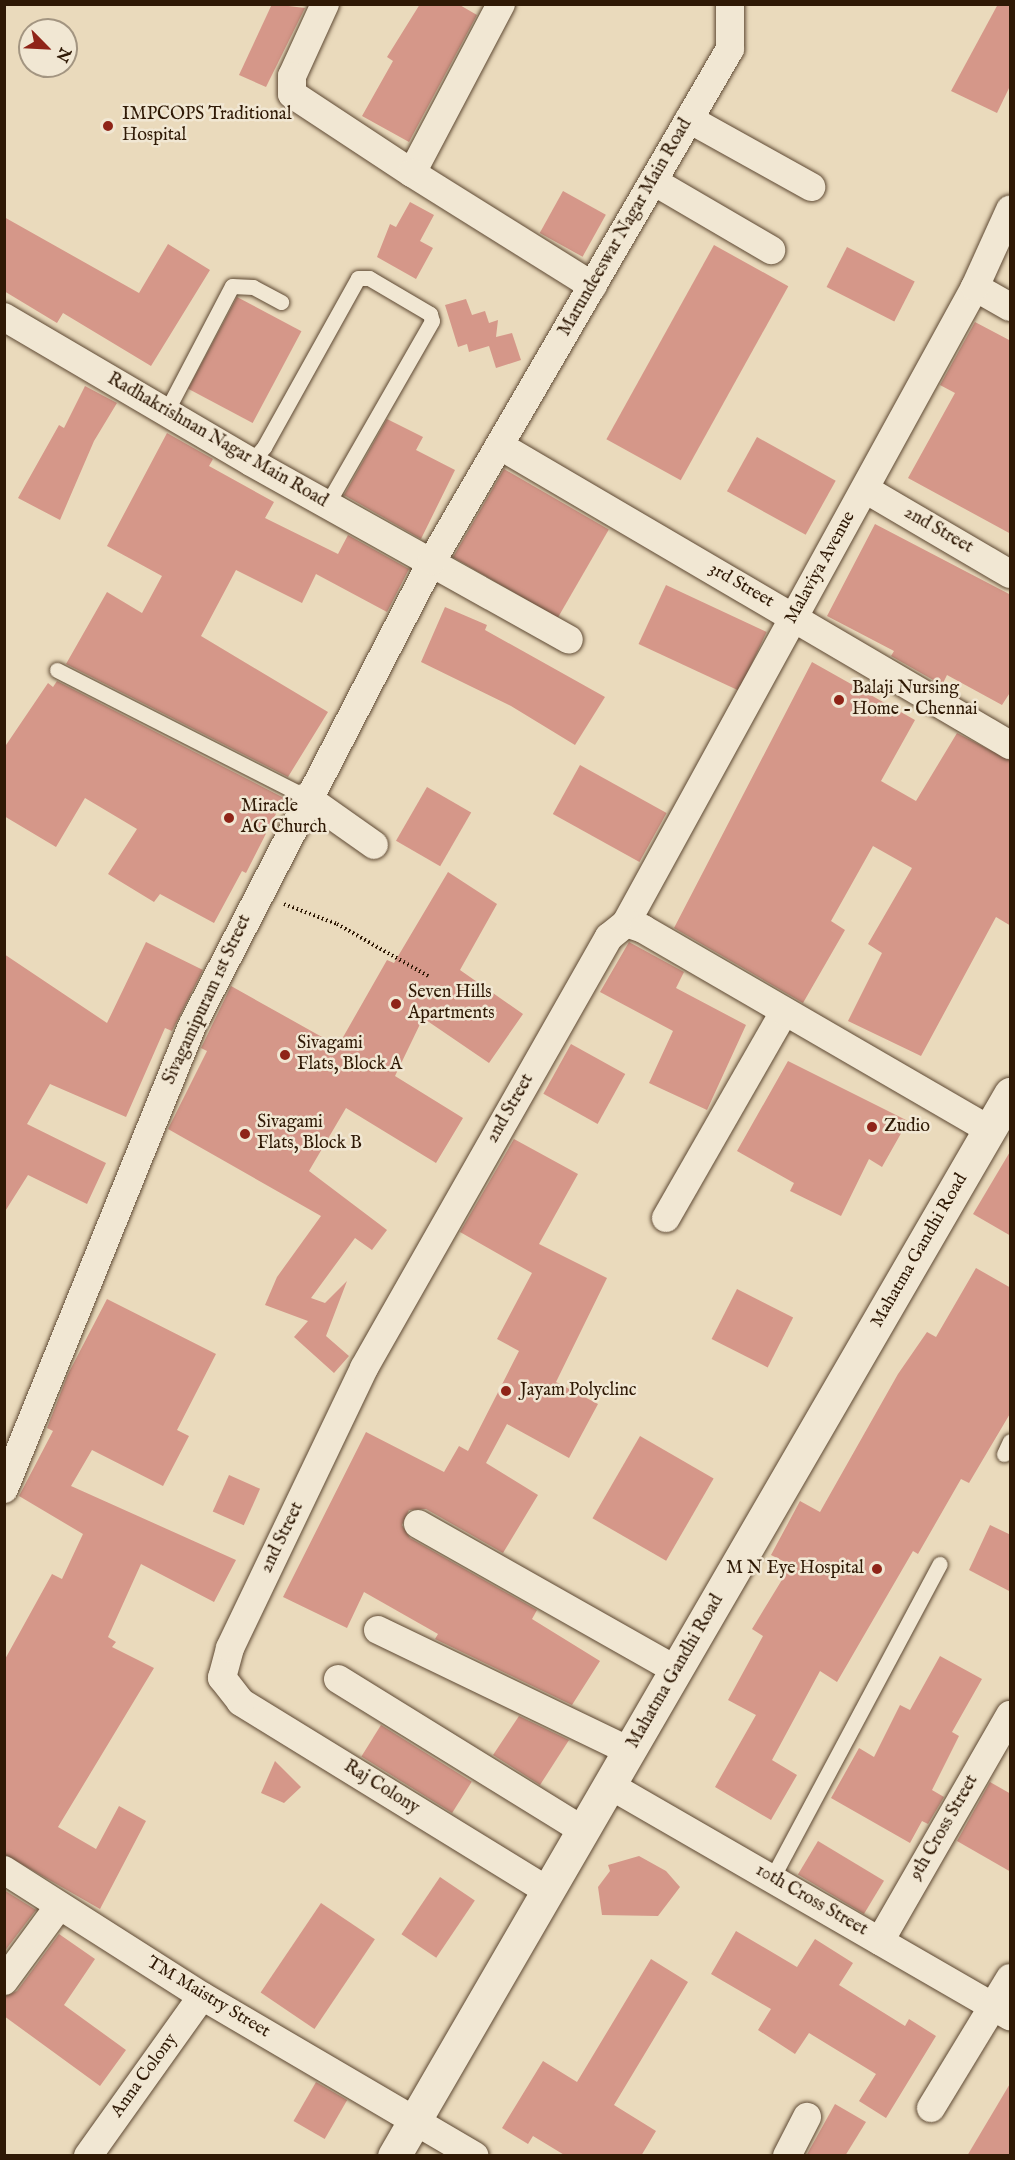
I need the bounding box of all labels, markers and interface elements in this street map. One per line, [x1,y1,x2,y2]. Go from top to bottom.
north arrow [18,18,78,78]
text: N [51,44,75,65]
place label: IMPCOPS Traditional Hospital [122,105,292,148]
street label: Marundeeswar Nagar Main Road [555,115,697,341]
marker: IMPCOPS Traditional Hospital [99,117,117,135]
street label: Radhakrishnan Nagar Main Road [103,369,331,513]
street label: 2nd Street [900,503,976,559]
street label: Malaviya Avenue [781,508,861,628]
street label: 3rd Street [705,559,777,613]
place label: Balaji Nursing Home - Chennai [852,679,978,722]
marker: Balaji Nursing Home - Chennai [830,691,848,709]
place label: Miracle AG Church [241,797,327,840]
marker: Miracle AG Church [222,811,236,825]
street label: Sivagamipuram 1st Street [159,912,257,1088]
place label: Seven Hills Apartments [408,983,495,1026]
marker: Seven Hills Apartments [389,997,403,1011]
place label: Sivagami Flats, Block A [297,1034,402,1076]
marker: Sivagami Flats, Block A [278,1048,292,1062]
street label: 2nd Street [483,1071,539,1147]
place label: Sivagami Flats, Block B [257,1113,362,1156]
place label: Zudio [884,1116,930,1138]
marker: Zudio [865,1120,879,1134]
marker: Sivagami Flats, Block B [238,1127,252,1141]
street label: Mahatma Gandhi Road [867,1170,973,1332]
place label: Jayam Polyclinc [520,1380,637,1402]
marker: Jayam Polyclinc [497,1382,515,1400]
street label: 2nd Street [257,1499,309,1577]
place label: M N Eye Hospital [726,1558,864,1580]
marker: M N Eye Hospital [868,1560,886,1578]
street label: Mahatma Gandhi Road [623,1591,729,1753]
street label: Raj Colony [339,1756,423,1820]
street label: 9th Cross Street [906,1772,984,1884]
street label: 10th Cross Street [751,1860,871,1942]
street label: TM Maistry Street [142,1953,274,2043]
street label: Anna Colony [107,2030,183,2122]

